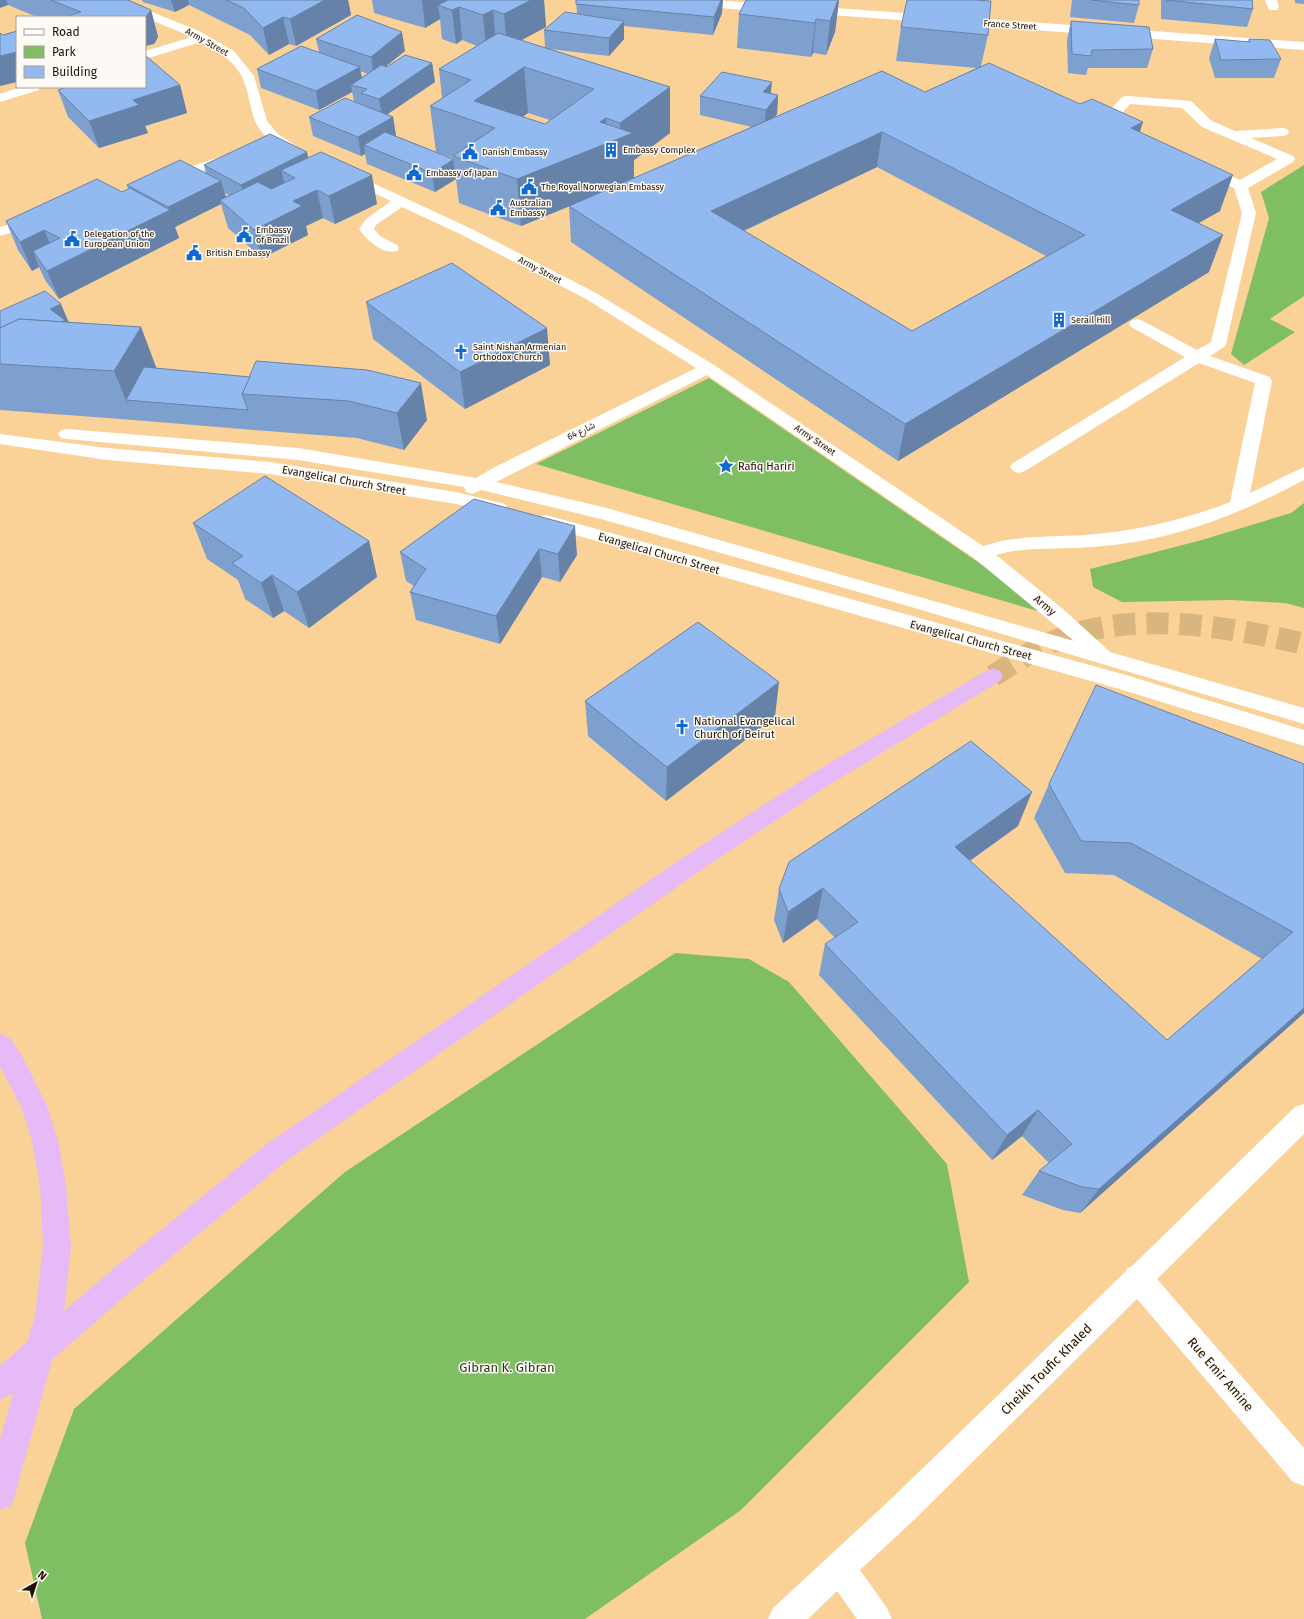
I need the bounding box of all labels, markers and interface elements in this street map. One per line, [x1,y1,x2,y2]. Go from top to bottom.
legend [16,16,146,88]
street label: France Street [983,18,1038,32]
text: Road [52,25,80,39]
street label: Army Street [184,26,231,58]
text: Park [52,45,76,59]
text: Building [52,65,98,79]
building icon: Embassy Complex [602,141,620,159]
public building icon: Danish Embassy [461,143,479,161]
place label: Embassy Complex [623,145,696,155]
place label: Danish Embassy [482,147,548,157]
public building icon: Embassy of Japan [405,164,423,182]
place label: Embassy of Japan [426,168,497,178]
public building icon: The Royal Norwegian Embassy [520,178,538,196]
place label: The Royal Norwegian Embassy [541,182,665,192]
place label: Australian Embassy [510,198,551,218]
public building icon: Australian Embassy [489,199,507,217]
place label: Embassy of Brazil [256,225,292,245]
public building icon: Embassy of Brazil [235,226,253,244]
place label: Delegation of the European Union [84,229,154,249]
public building icon: Delegation of the European Union [63,230,81,248]
public building icon: British Embassy [185,244,203,262]
place label: British Embassy [206,248,271,258]
street label: Army Street [517,254,564,286]
building icon: Serail Hill [1050,311,1068,329]
place label: Serail Hill [1071,315,1111,325]
place label: Saint Nishan Armenian Orthodox Church [473,342,566,362]
church icon: Saint Nishan Armenian Orthodox Church [452,343,470,361]
street label: شارع 64 [566,420,597,444]
street label: Army Street [793,423,838,458]
place icon: Rafiq Hariri [717,457,735,475]
place label: Rafiq Hariri [738,460,795,473]
street label: Evangelical Church Street [281,463,407,498]
street label: Evangelical Church Street [597,530,721,577]
street label: Army [1031,592,1059,619]
street label: Evangelical Church Street [909,618,1033,663]
place label: National Evangelical Church of Beirut [694,715,795,741]
church icon: National Evangelical Church of Beirut [673,718,691,736]
street label: Cheikh Toufic Khaled [998,1321,1095,1418]
street label: Rue Emir Amine [1184,1334,1257,1414]
park label: Gibran K. Gibran [459,1360,555,1375]
north arrow [16,1563,56,1603]
text: N [35,1568,49,1583]

